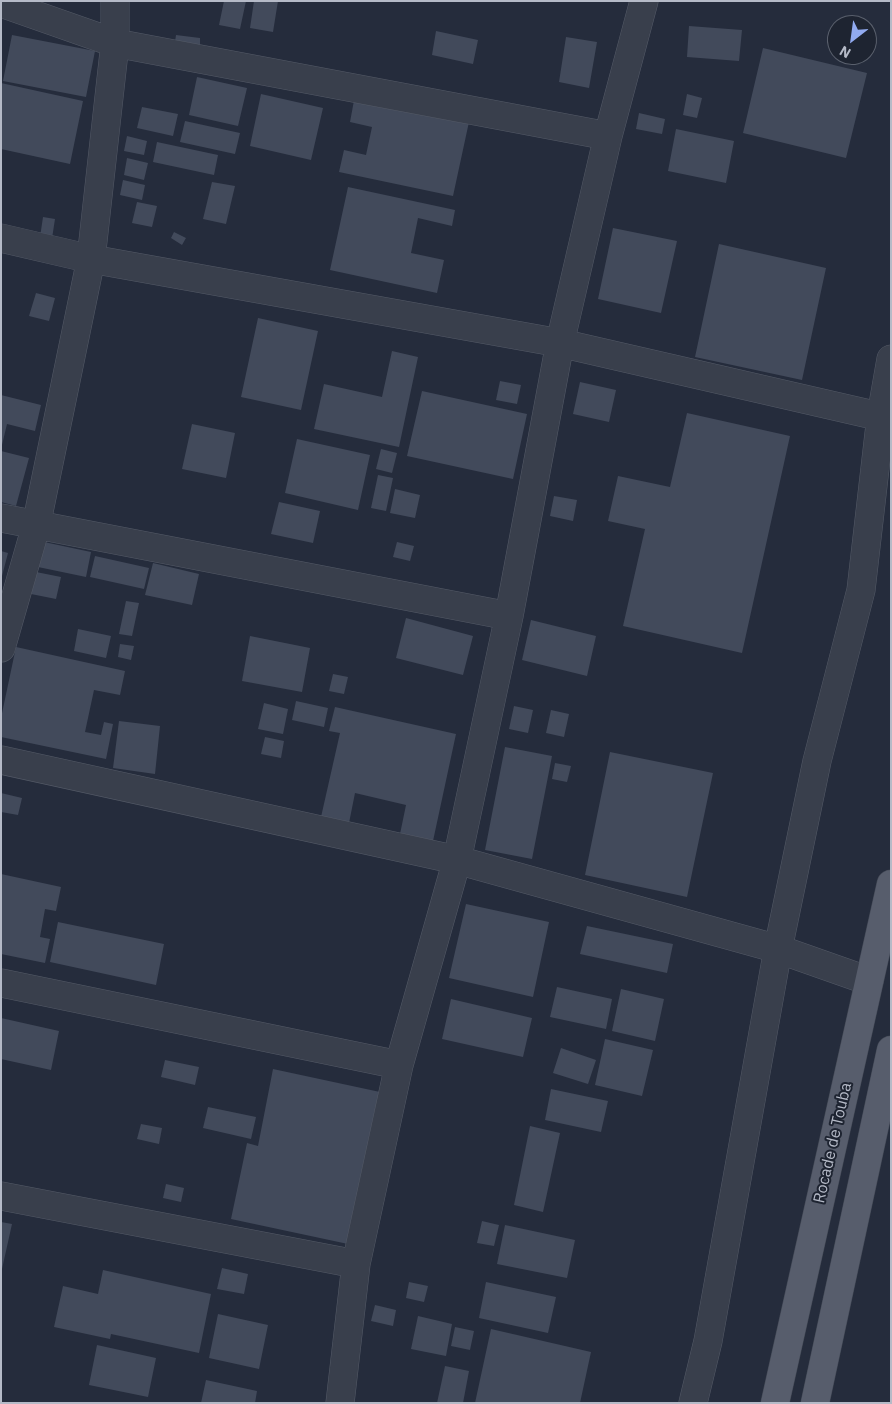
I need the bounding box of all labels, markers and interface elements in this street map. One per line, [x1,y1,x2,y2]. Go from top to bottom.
north arrow [827,15,877,65]
text: N [836,42,854,62]
street label: Rocade de Touba [810,1081,856,1205]

